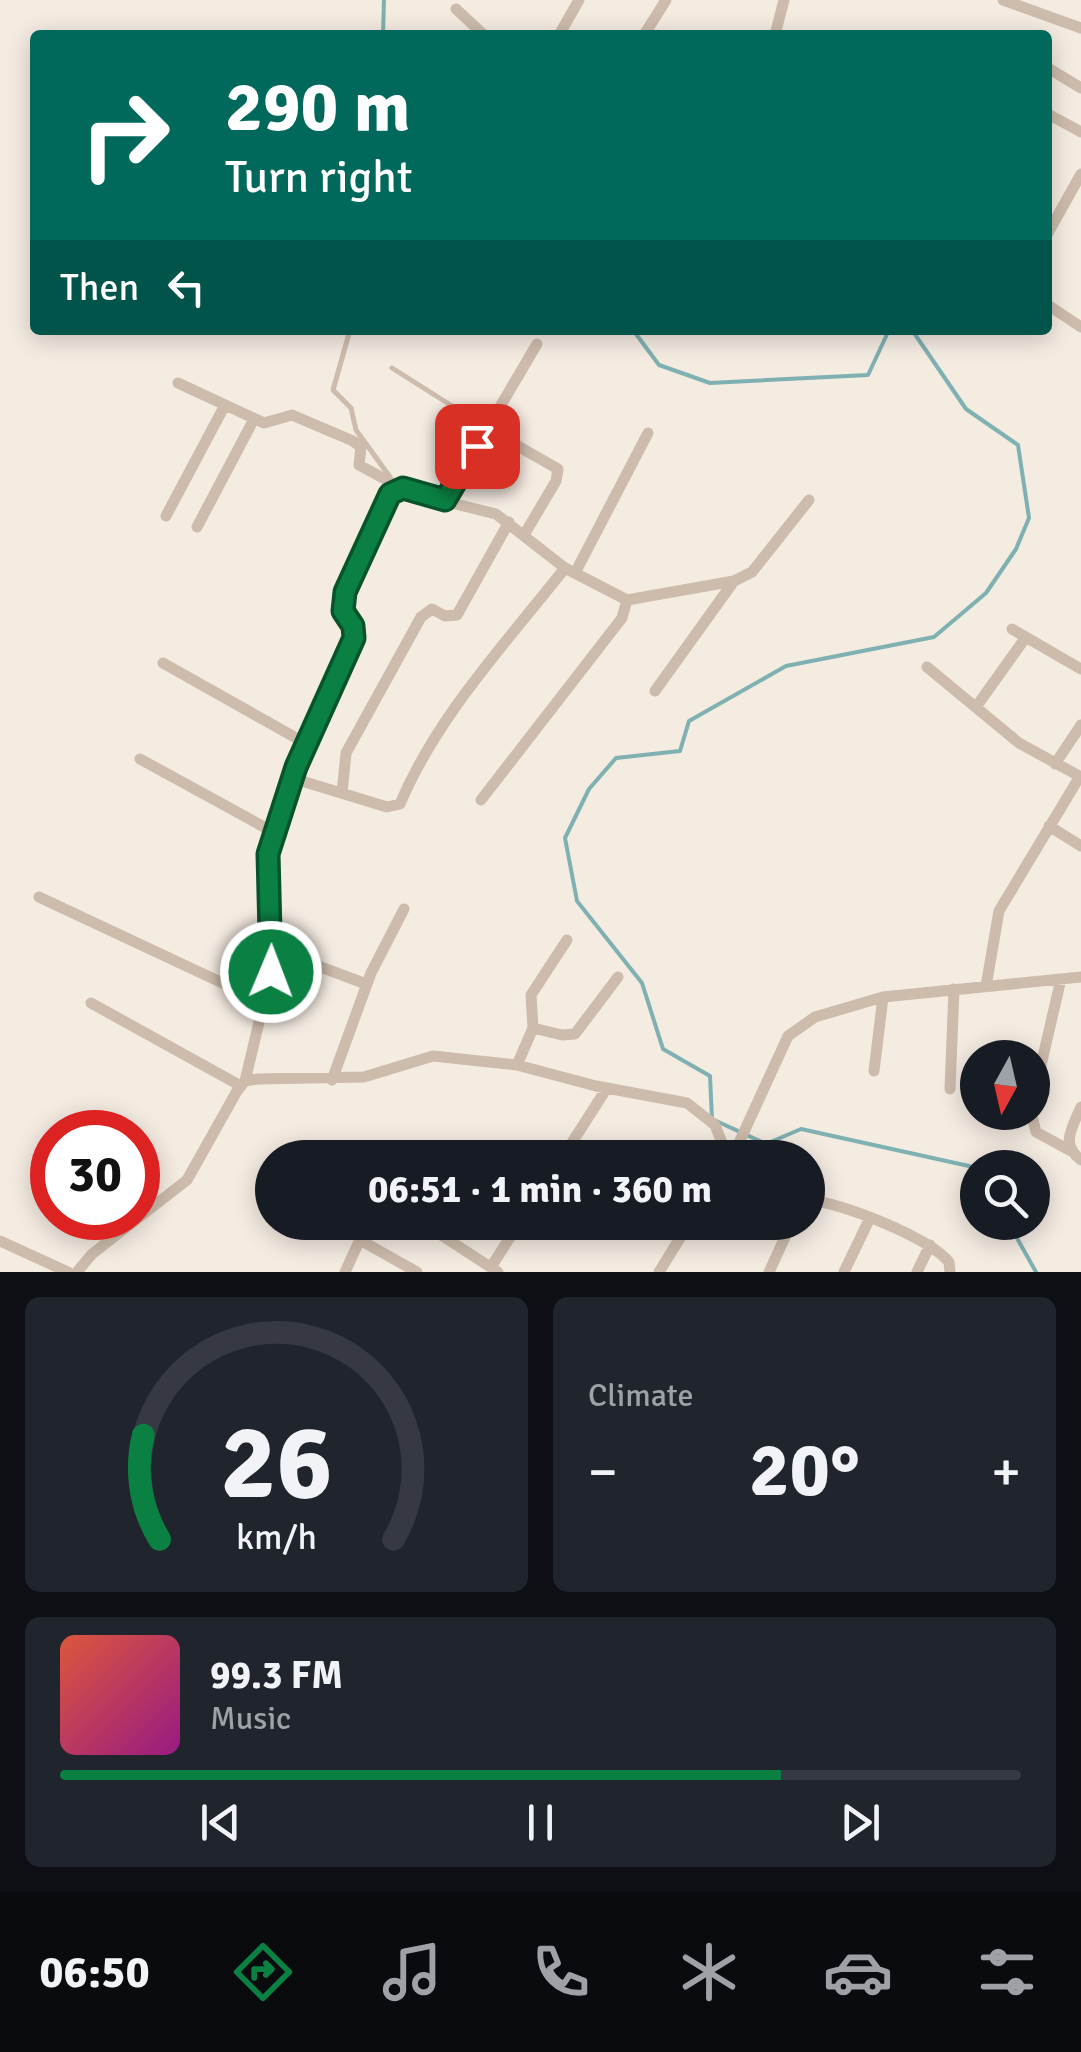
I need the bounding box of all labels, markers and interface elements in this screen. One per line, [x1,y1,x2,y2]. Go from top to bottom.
text: 290 m [225,64,410,150]
icon: right [60,70,190,200]
text: Turn right [225,150,413,205]
icon: left [159,260,214,315]
text: Then [60,264,139,311]
pin [435,404,520,489]
icon: arrive [450,419,505,474]
position arrow [219,920,323,1024]
north arrow [960,1040,1050,1130]
map controls [960,1040,1050,1240]
speed limit sign: 30 [30,1110,160,1240]
button: search [960,1150,1050,1240]
text: 06:51 · 1 min · 360 m [368,1166,712,1213]
text: Climate [588,1376,694,1415]
text: 26 [220,1399,333,1527]
text: 20° [749,1424,860,1517]
text: − [588,1438,618,1506]
text: + [991,1438,1021,1506]
text: km/h [236,1515,317,1559]
text: 99.3 FM [210,1652,343,1699]
text: Music [210,1699,291,1738]
icon: previous [193,1795,248,1850]
icon: pause [513,1795,568,1850]
icon: next [833,1795,888,1850]
icon: directions [228,1937,298,2007]
icon: music [377,1937,447,2007]
icon: phone [526,1937,596,2007]
icon: climate [674,1937,744,2007]
icon: car [823,1937,893,2007]
icon: filters [972,1937,1042,2007]
text: 06:50 [39,1945,150,2000]

